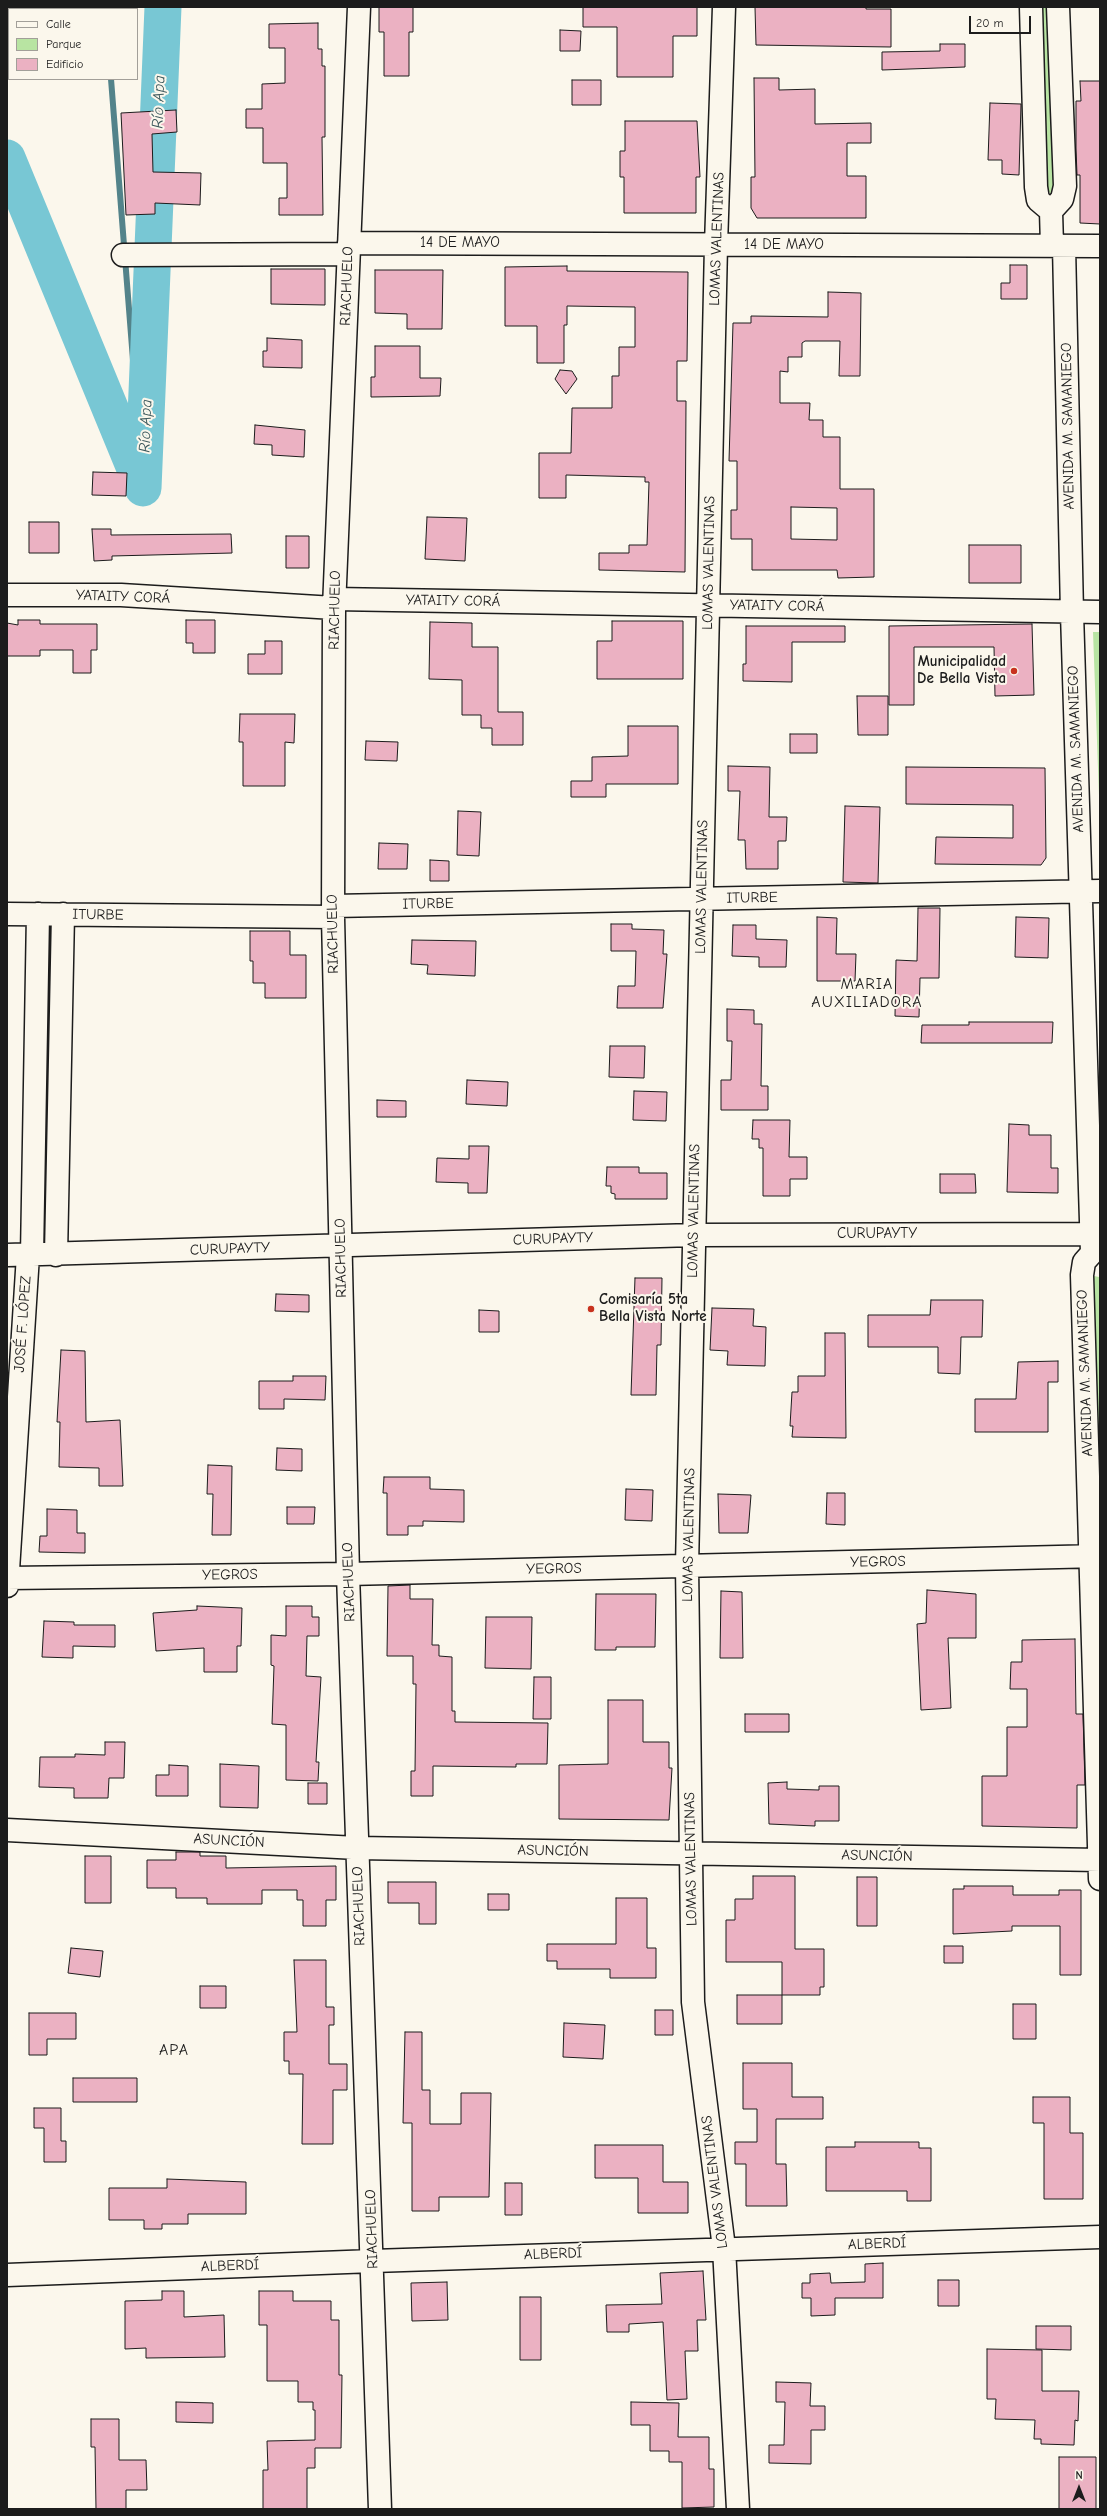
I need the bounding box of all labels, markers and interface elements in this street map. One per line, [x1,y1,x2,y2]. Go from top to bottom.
legend [8,8,138,80]
scale bar [971,8,1033,34]
text: 20 m [976,16,1004,30]
text: Calle [46,17,71,31]
text: Parque [46,37,81,51]
text: Edificio [46,57,83,71]
water label: Río Apa [148,75,170,129]
street label: LOMAS VALENTINAS [706,172,728,306]
street label: 14 DE MAYO [420,234,500,252]
street label: 14 DE MAYO [744,236,824,254]
street label: RIACHUELO [337,246,357,326]
street label: AVENIDA M. SAMANIEGO [1058,342,1078,510]
water label: Río Apa [135,399,157,453]
street label: LOMAS VALENTINAS [699,496,719,630]
street label: RIACHUELO [325,570,345,650]
street label: YATAITY CORÁ [75,586,171,608]
street label: YATAITY CORÁ [406,591,500,611]
street label: YATAITY CORÁ [730,596,824,616]
place label: Municipalidad De Bella Vista [917,653,1006,688]
street label: AVENIDA M. SAMANIEGO [1064,665,1088,833]
marker: Municipalidad De Bella Vista [1009,666,1019,676]
street label: LOMAS VALENTINAS [692,820,712,954]
street label: ITURBE [726,889,778,907]
street label: RIACHUELO [323,894,343,974]
street label: ITURBE [402,895,454,913]
street label: ITURBE [72,906,124,924]
district label: MARIA AUXILIADORA [811,974,923,1012]
street label: LOMAS VALENTINAS [684,1144,704,1278]
street label: RIACHUELO [331,1218,351,1298]
street label: CURUPAYTY [837,1225,917,1243]
street label: CURUPAYTY [513,1229,593,1249]
street label: CURUPAYTY [190,1239,270,1259]
street label: JOSÉ F. LÓPEZ [11,1275,35,1373]
street label: AVENIDA M. SAMANIEGO [1073,1289,1097,1457]
place label: Comisaría 5ta Bella Vista Norte [599,1291,707,1326]
marker: Comisaría 5ta Bella Vista Norte [586,1304,596,1314]
street label: LOMAS VALENTINAS [679,1468,699,1602]
street label: RIACHUELO [339,1542,359,1622]
street label: YEGROS [850,1553,906,1571]
street label: YEGROS [526,1560,582,1578]
street label: YEGROS [202,1566,258,1584]
street label: LOMAS VALENTINAS [681,1792,701,1926]
street label: ASUNCIÓN [193,1830,265,1852]
street label: ASUNCIÓN [517,1841,589,1861]
street label: ASUNCIÓN [841,1846,913,1866]
street label: RIACHUELO [349,1866,369,1946]
district label: APA [159,2040,189,2060]
street label: LOMAS VALENTINAS [698,2114,732,2250]
street label: RIACHUELO [362,2189,382,2269]
street label: ALBERDÍ [848,2234,906,2254]
street label: ALBERDÍ [524,2244,582,2264]
street label: ALBERDÍ [201,2256,259,2276]
north arrow [1059,2468,1099,2508]
text: N [1075,2469,1083,2482]

